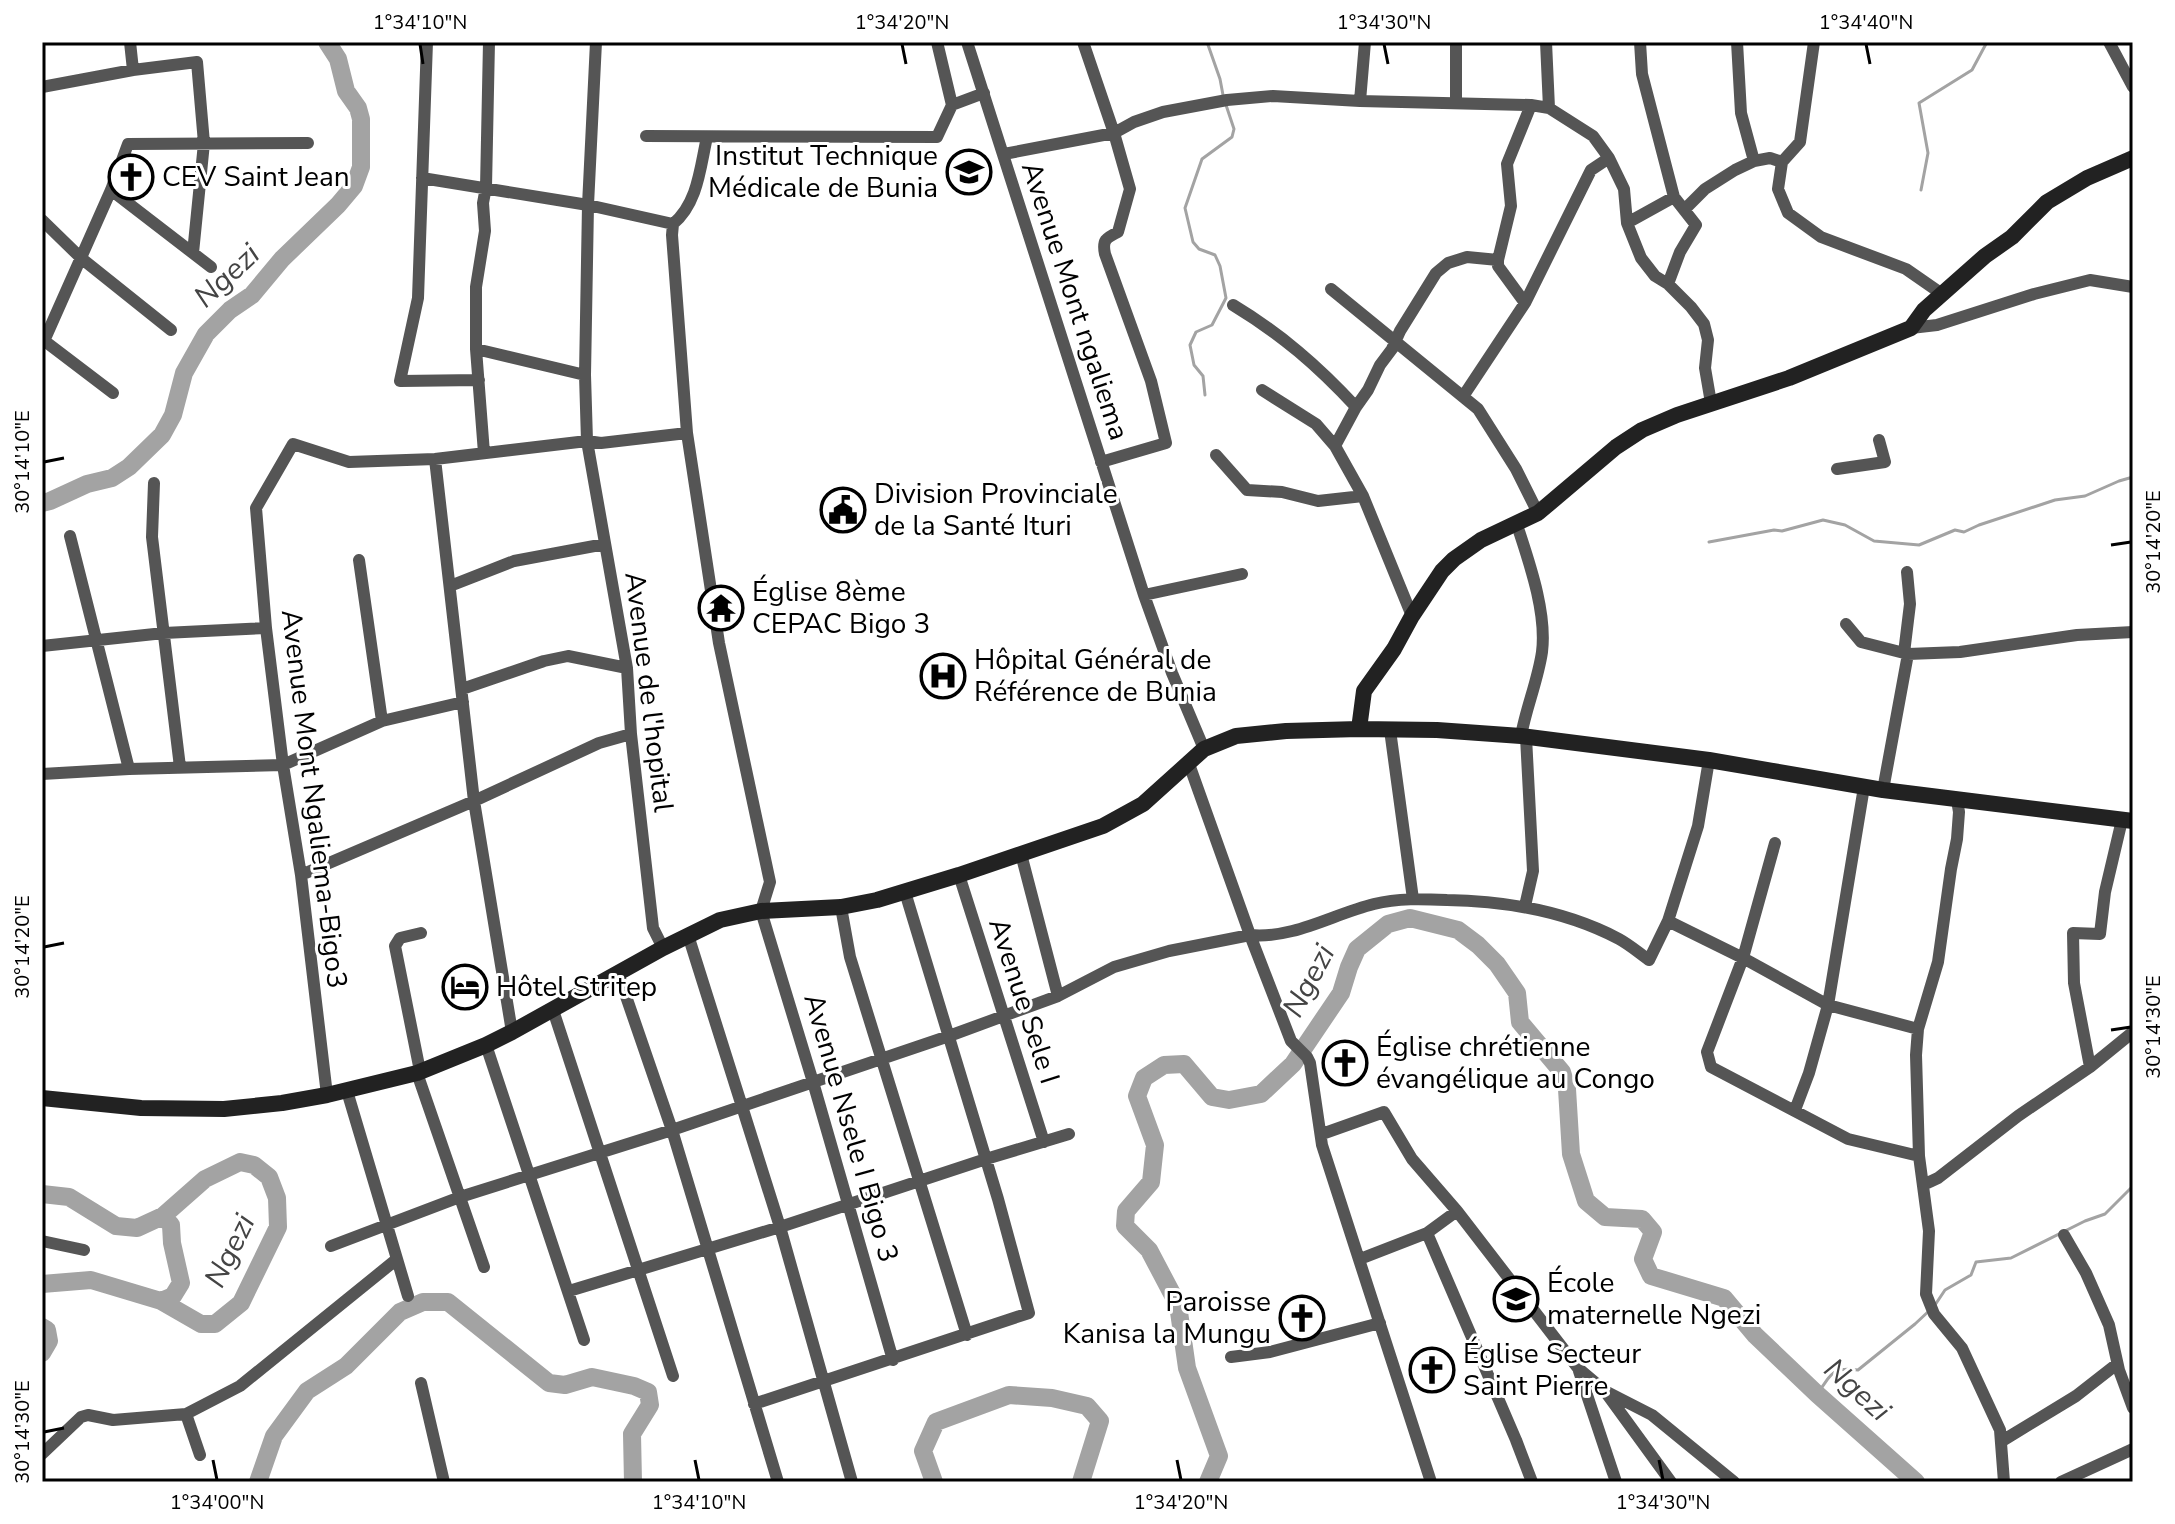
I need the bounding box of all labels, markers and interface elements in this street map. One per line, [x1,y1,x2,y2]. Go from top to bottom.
text: 1°34'10"N [373,9,467,36]
text: 1°34'20"N [855,9,949,36]
text: 1°34'30"N [1337,9,1431,36]
text: 1°34'40"N [1819,9,1913,36]
place label: Institut Technique Médicale de Bunia [708,137,938,207]
school or university icon: Institut Technique Médicale de Bunia [945,148,993,196]
church icon: CEV Saint Jean [107,153,155,201]
street label: Avenue Mont ngaliema [1012,157,1138,445]
place label: CEV Saint Jean [162,158,350,196]
water label: Ngezi [185,234,270,317]
text: 30°14'10"E [9,410,36,514]
place label: Division Provinciale de la Santé Ituri [874,475,1118,545]
public building icon: Division Provinciale de la Santé Ituri [819,486,867,534]
text: 30°14'20"E [2140,490,2167,594]
street label: Avenue de l'hopital [615,570,683,815]
place label: Église 8ème CEPAC Bigo 3 [752,573,930,643]
temple icon: Église 8ème CEPAC Bigo 3 [697,584,745,632]
street label: Avenue Mont Ngaliema-Bigo3 [272,607,356,991]
place label: Hôpital Général de Référence de Bunia [974,641,1217,711]
hospital icon: Hôpital Général de Référence de Bunia [919,652,967,700]
text: 30°14'20"E [9,895,36,999]
street label: Avenue Sele I [979,913,1069,1089]
water label: Ngezi [1273,937,1346,1024]
hotel icon: Hôtel Stritep [441,963,489,1011]
place label: Hôtel Stritep [496,968,657,1006]
text: 30°14'30"E [2140,975,2167,1079]
street label: Avenue Nsele I Bigo 3 [794,989,908,1267]
place label: Église chrétienne évangélique au Congo [1376,1028,1655,1098]
church icon: Église chrétienne évangélique au Congo [1321,1039,1369,1087]
water label: Ngezi [195,1207,266,1294]
place label: École maternelle Ngezi [1547,1264,1761,1334]
school or university icon: École maternelle Ngezi [1492,1275,1540,1323]
place label: Paroisse Kanisa la Mungu [1063,1283,1271,1353]
church icon: Paroisse Kanisa la Mungu [1278,1294,1326,1342]
place label: Église Secteur Saint Pierre [1463,1335,1641,1405]
church icon: Église Secteur Saint Pierre [1408,1346,1456,1394]
water label: Ngezi [1815,1349,1900,1432]
text: 30°14'30"E [9,1380,36,1484]
text: 1°34'00"N [170,1489,264,1516]
text: 1°34'10"N [652,1489,746,1516]
text: 1°34'20"N [1134,1489,1228,1516]
text: 1°34'30"N [1616,1489,1710,1516]

